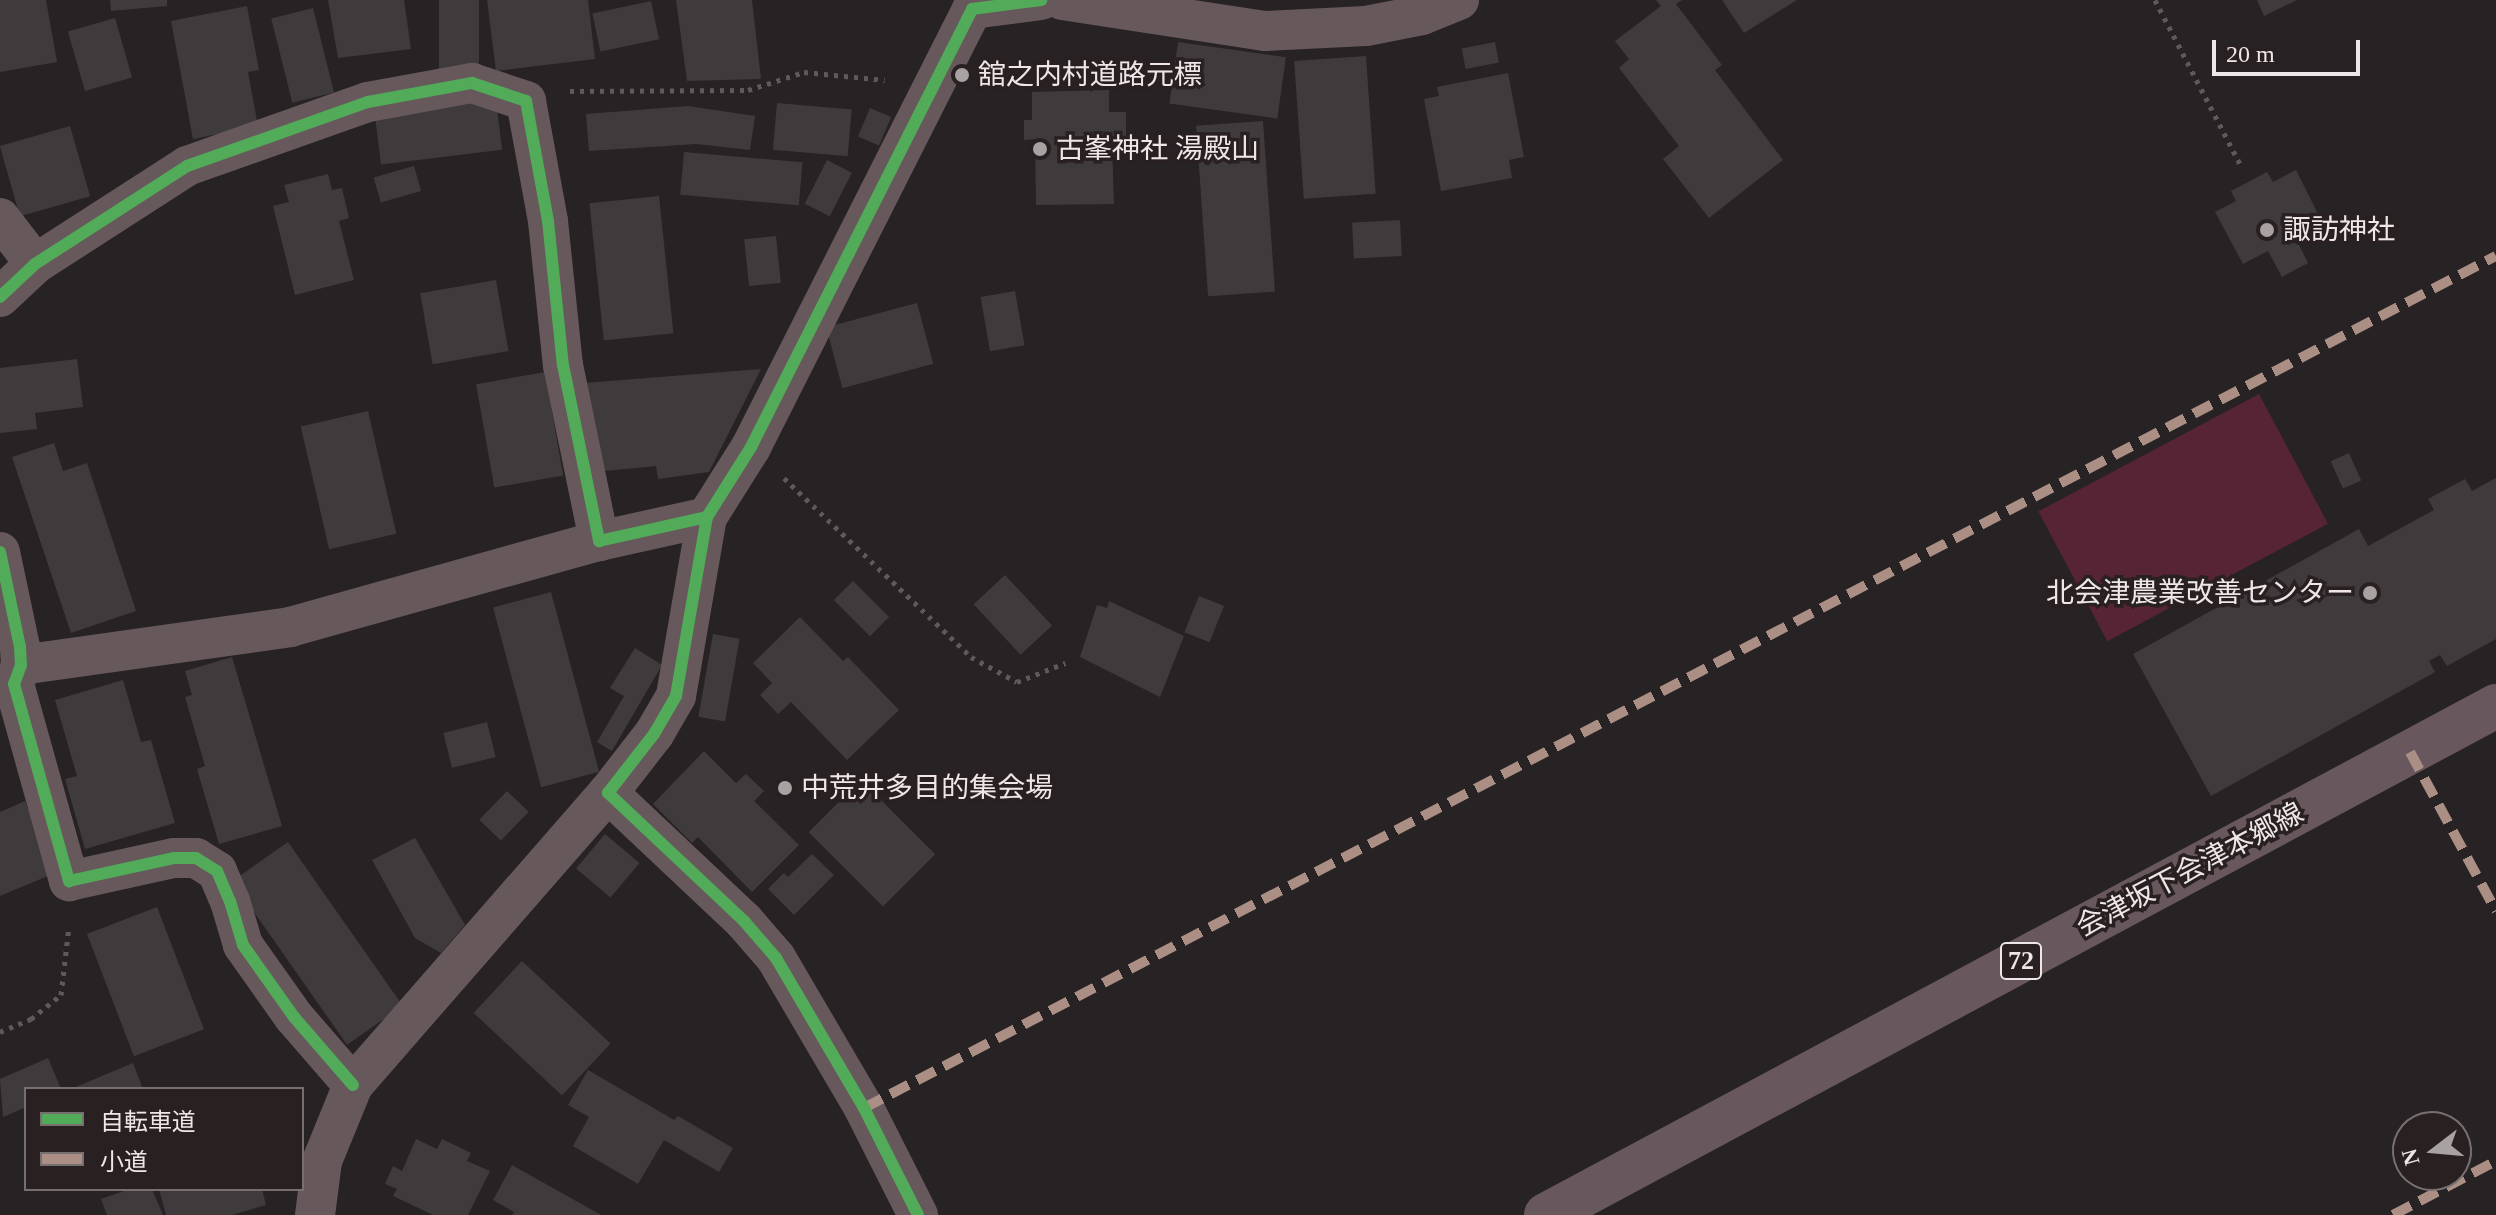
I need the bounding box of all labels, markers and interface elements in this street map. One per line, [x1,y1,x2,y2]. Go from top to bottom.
scale bar [2216,24,2364,74]
text: 20 m [2226,41,2275,67]
place label: 舘之内村道路元標 [978,58,1202,92]
marker: 舘之内村道路元標 [953,66,971,84]
place label: 古峯神社 湯殿山 [1056,132,1259,166]
marker: 古峯神社 湯殿山 [1031,140,1049,158]
place label: 諏訪神社 [2283,213,2395,247]
marker: 諏訪神社 [2258,221,2276,239]
place label: 北会津農業改善センター [2046,576,2354,610]
marker: 北会津農業改善センター [2361,584,2379,602]
place label: 中荒井多目的集会場 [801,771,1053,805]
marker: 中荒井多目的集会場 [776,779,794,797]
street label: 会津坂下会津本郷線 [2071,796,2309,944]
road number: 72 [1999,939,2043,983]
legend [24,1087,304,1191]
text: 自転車道 [100,1109,196,1135]
north arrow [2392,1111,2472,1191]
text: N [2396,1146,2425,1168]
text: 小道 [100,1149,148,1175]

